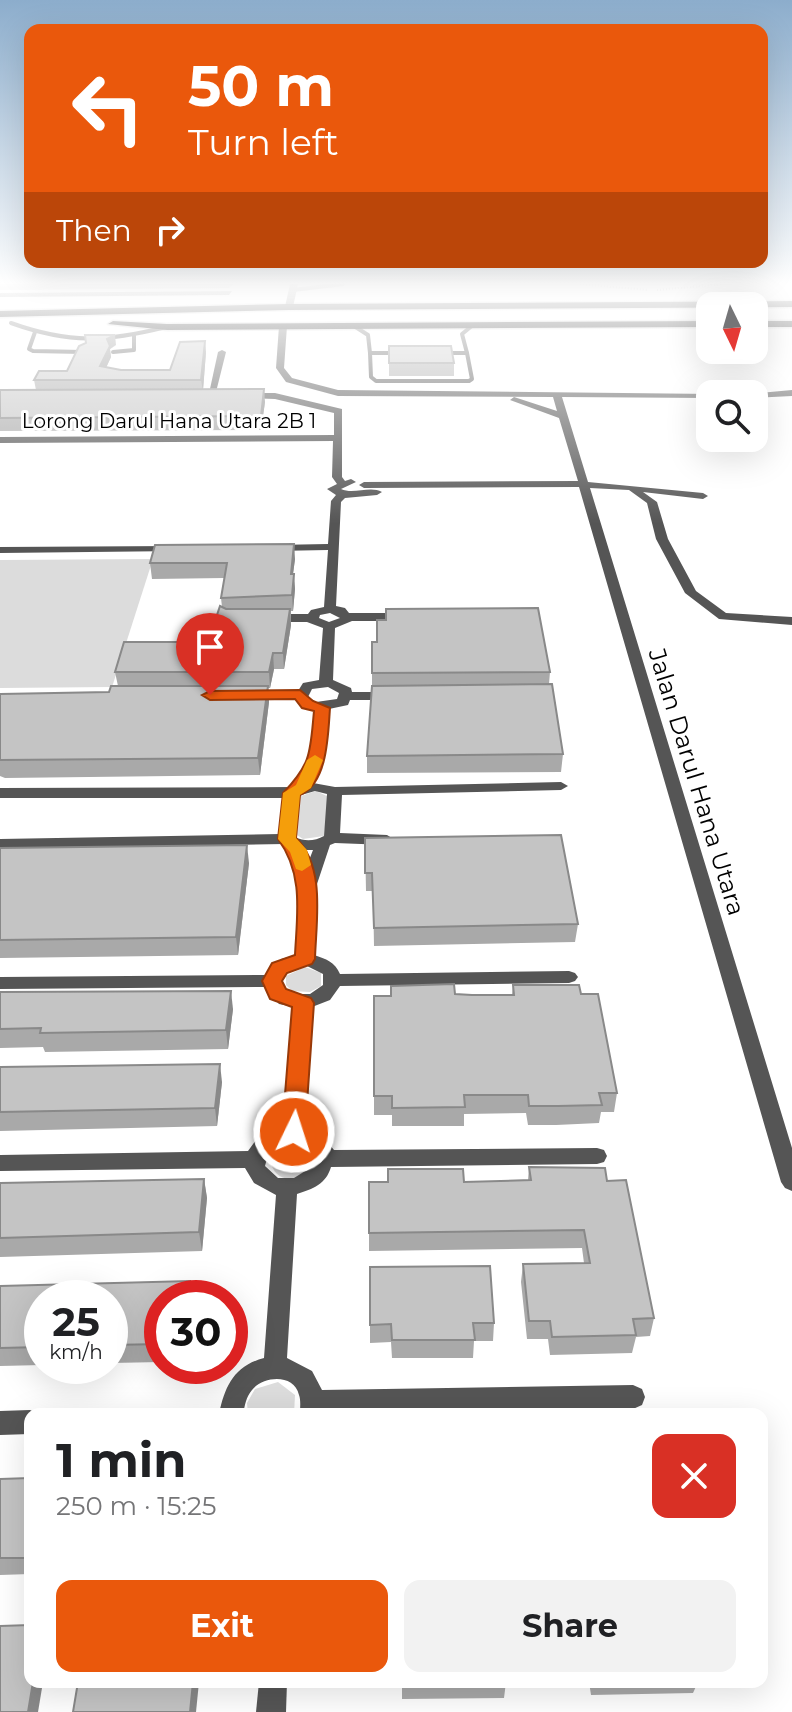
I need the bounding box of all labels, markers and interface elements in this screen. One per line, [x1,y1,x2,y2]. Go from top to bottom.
text: 50 m [188,52,334,120]
icon: left [56,56,160,160]
text: Turn left [188,120,339,164]
icon: right [148,208,192,252]
text: Then [56,212,132,249]
north arrow [696,292,768,364]
map controls [696,292,768,452]
button: search [696,380,768,452]
street label: Lorong Darul Hana Utara 2B 1 [22,409,316,433]
pin [176,613,244,695]
icon: arrive [188,625,232,669]
street label: Jalan Darul Hana Utara [642,644,751,919]
position arrow [252,1090,336,1174]
speed limit sign: 30 [144,1280,248,1384]
text: 25 [52,1297,100,1346]
text: km/h [49,1340,103,1364]
text: 1 min [56,1431,186,1489]
button: close [652,1434,736,1518]
text: 250 m · 15:25 [56,1490,216,1522]
button: Exit [56,1580,388,1672]
button: Share [404,1580,736,1672]

